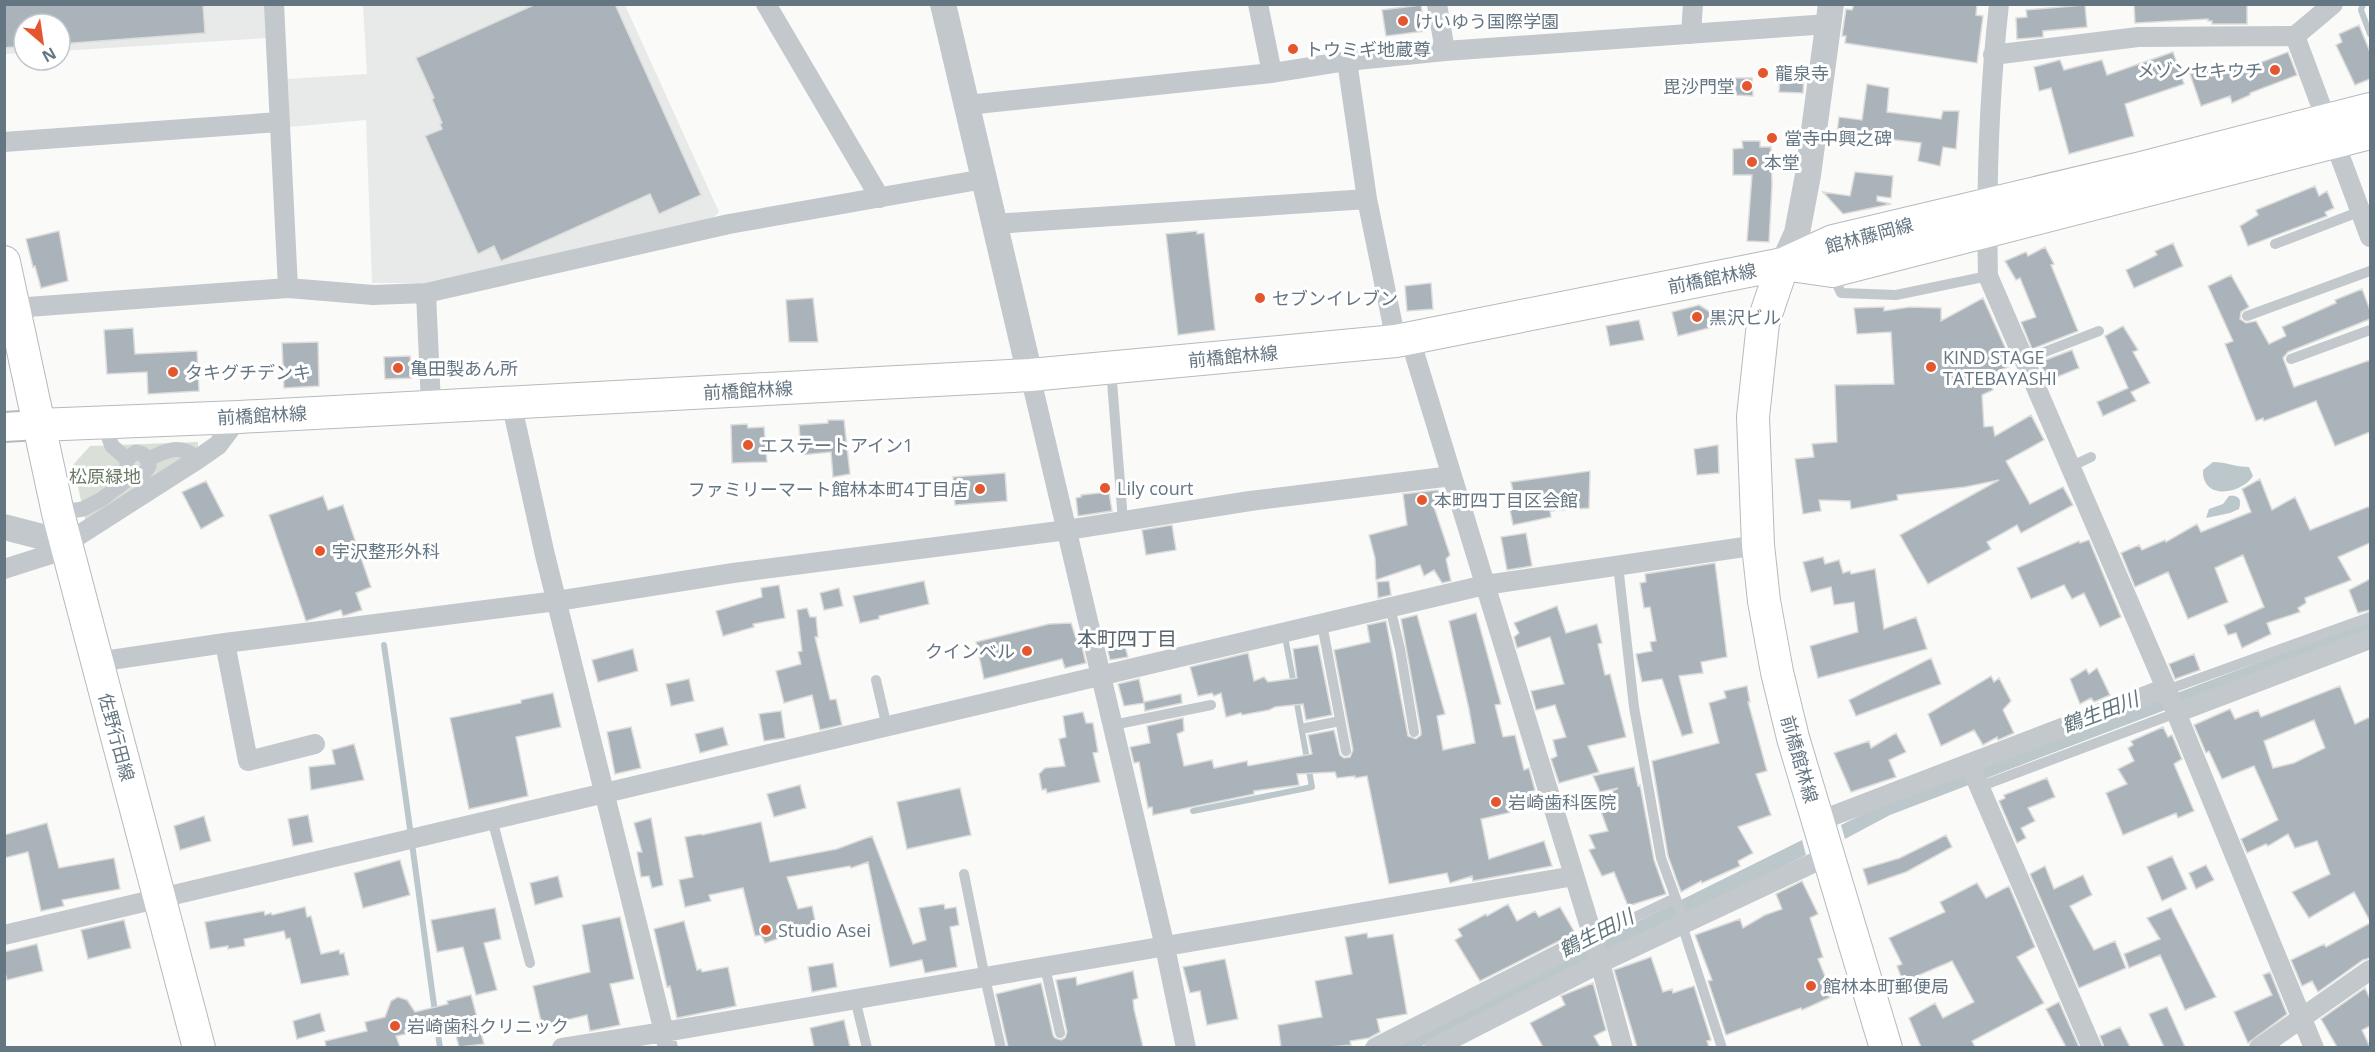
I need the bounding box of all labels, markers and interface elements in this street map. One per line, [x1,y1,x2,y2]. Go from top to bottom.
place label: けいゆう国際学園 [1415,9,1559,33]
north arrow [12,12,72,72]
marker: けいゆう国際学園 [1396,14,1410,28]
place label: トウミギ地蔵尊 [1305,37,1431,61]
text: N [38,42,60,68]
marker: トウミギ地蔵尊 [1286,42,1300,56]
place label: メゾンセキウチ [2137,58,2263,82]
place label: 龍泉寺 [1775,61,1829,85]
marker: メゾンセキウチ [2268,63,2282,77]
marker: 龍泉寺 [1756,66,1770,80]
place label: 毘沙門堂 [1663,74,1735,98]
marker: 毘沙門堂 [1740,79,1754,93]
place label: 當寺中興之碑 [1784,126,1892,150]
marker: 當寺中興之碑 [1765,131,1779,145]
place label: 本堂 [1764,150,1800,174]
marker: 本堂 [1745,155,1759,169]
street label: 館林藤岡線 [1822,212,1916,258]
street label: 前橋館林線 [1666,258,1758,298]
place label: セブンイレブン [1272,286,1398,310]
marker: セブンイレブン [1253,291,1267,305]
place label: 黒沢ビル [1709,305,1781,329]
marker: 黒沢ビル [1690,310,1704,324]
street label: 前橋館林線 [1187,340,1279,372]
place label: KIND STAGE TATEBAYASHI [1943,345,2057,390]
place label: 亀田製あん所 [410,356,518,380]
place label: タキグチデンキ [185,360,311,384]
marker: KIND STAGE TATEBAYASHI [1924,360,1938,374]
marker: 亀田製あん所 [391,361,405,375]
marker: タキグチデンキ [166,365,180,379]
street label: 前橋館林線 [702,376,794,404]
street label: 前橋館林線 [216,401,308,429]
place label: エステートアイン1 [760,433,913,457]
marker: エステートアイン1 [741,438,755,452]
park label: 松原緑地 [69,464,141,488]
place label: Lily court [1117,476,1193,500]
place label: ファミリーマート館林本町4丁目店 [688,477,968,501]
marker: Lily court [1098,481,1112,495]
marker: ファミリーマート館林本町4丁目店 [973,482,987,496]
place label: 本町四丁目区会館 [1434,488,1578,512]
marker: 本町四丁目区会館 [1415,493,1429,507]
place label: 宇沢整形外科 [332,539,440,563]
marker: 宇沢整形外科 [313,544,327,558]
district label: 本町四丁目 [1077,625,1177,652]
place label: クインベル [925,639,1015,663]
marker: クインベル [1020,644,1034,658]
water label: 鶴生田川 [2058,684,2144,739]
street label: 佐野行田線 [94,690,140,784]
street label: 前橋館林線 [1776,712,1824,806]
place label: 岩崎歯科医院 [1508,790,1616,814]
marker: 岩崎歯科医院 [1489,795,1503,809]
water label: 鶴生田川 [1554,902,1640,963]
place label: Studio Asei [778,918,871,942]
marker: Studio Asei [759,923,773,937]
place label: 館林本町郵便局 [1823,974,1949,998]
marker: 館林本町郵便局 [1804,979,1818,993]
place label: 岩崎歯科クリニック [407,1014,569,1038]
marker: 岩崎歯科クリニック [388,1019,402,1033]

